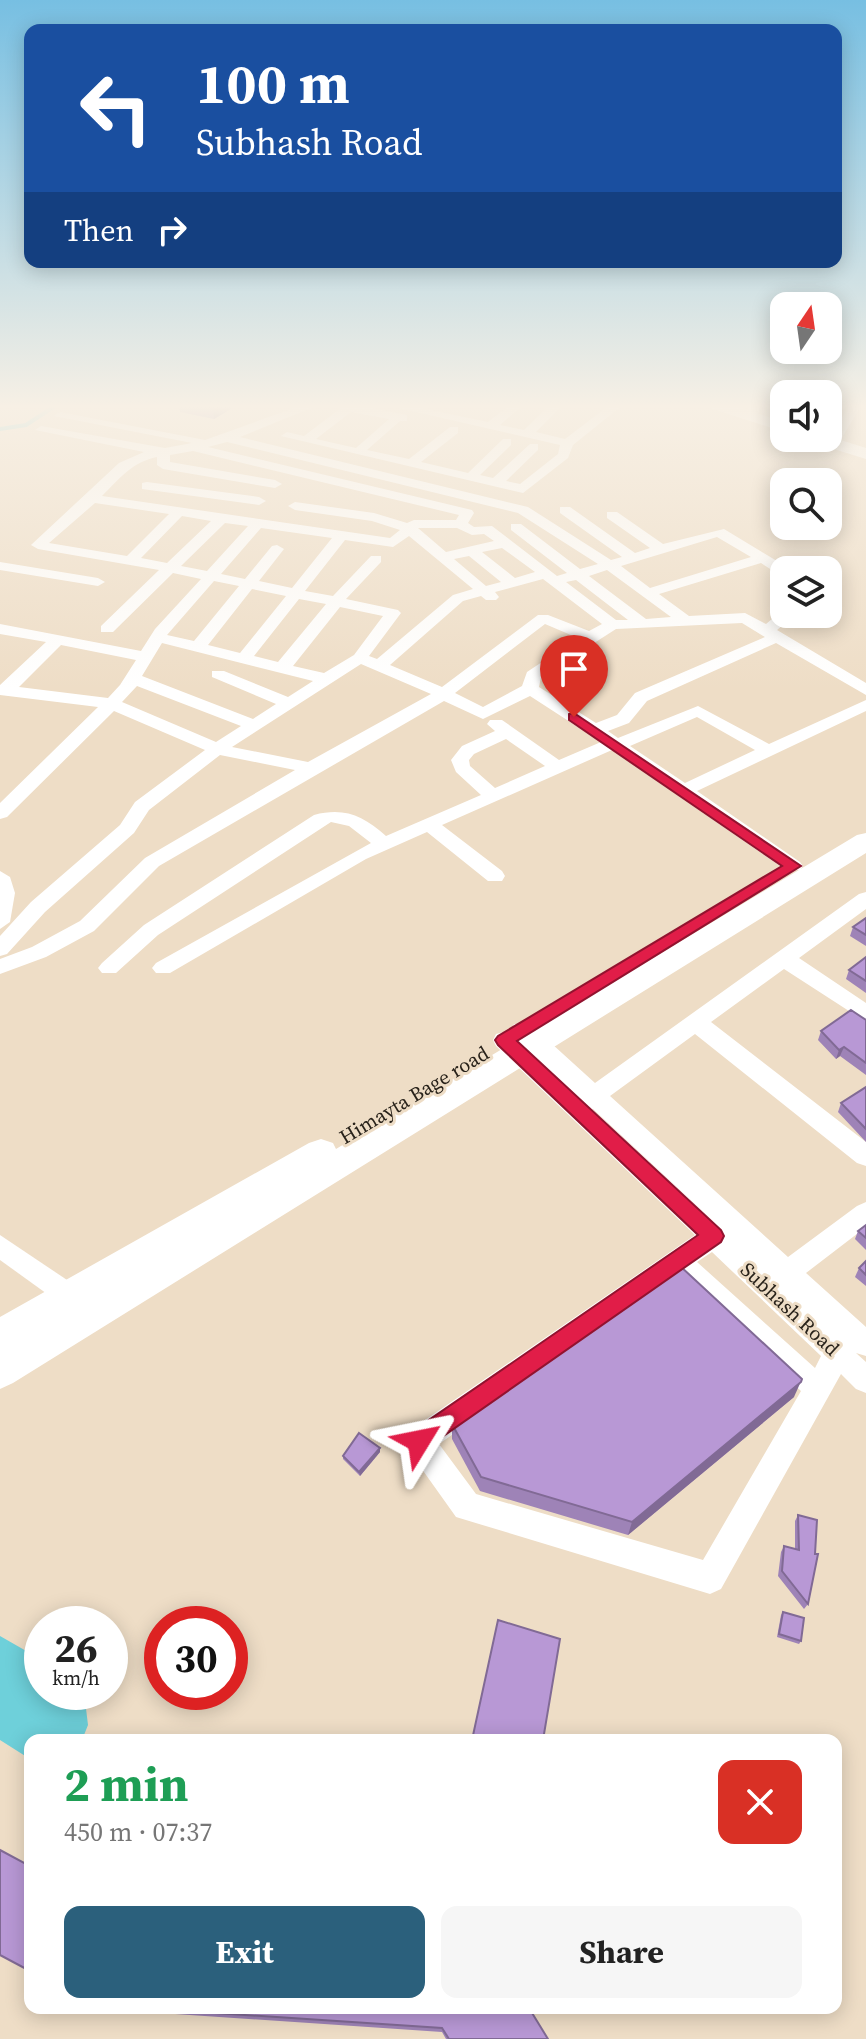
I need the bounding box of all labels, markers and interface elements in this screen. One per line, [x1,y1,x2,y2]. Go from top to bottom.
text: 100 m [196,45,350,122]
icon: left [64,56,168,160]
text: Subhash Road [196,118,422,167]
icon: right [150,208,194,252]
text: Then [64,210,134,251]
north arrow [770,292,842,364]
map controls [770,292,842,628]
button: sound [770,380,842,452]
button: search [770,468,842,540]
button: layers [770,556,842,628]
pin [540,635,608,717]
icon: arrive [552,647,596,691]
street label: Himayta Bage road [334,1039,495,1151]
street label: Subhash Road [734,1256,846,1363]
position arrow [377,1399,461,1483]
speed limit sign: 30 [144,1606,248,1710]
text: 26 [54,1621,98,1675]
text: km/h [52,1664,100,1692]
text: 2 min [64,1751,189,1817]
button: close [718,1760,802,1844]
text: 450 m · 07:37 [64,1814,212,1850]
button: Exit [64,1906,425,1998]
button: Share [441,1906,802,1998]

